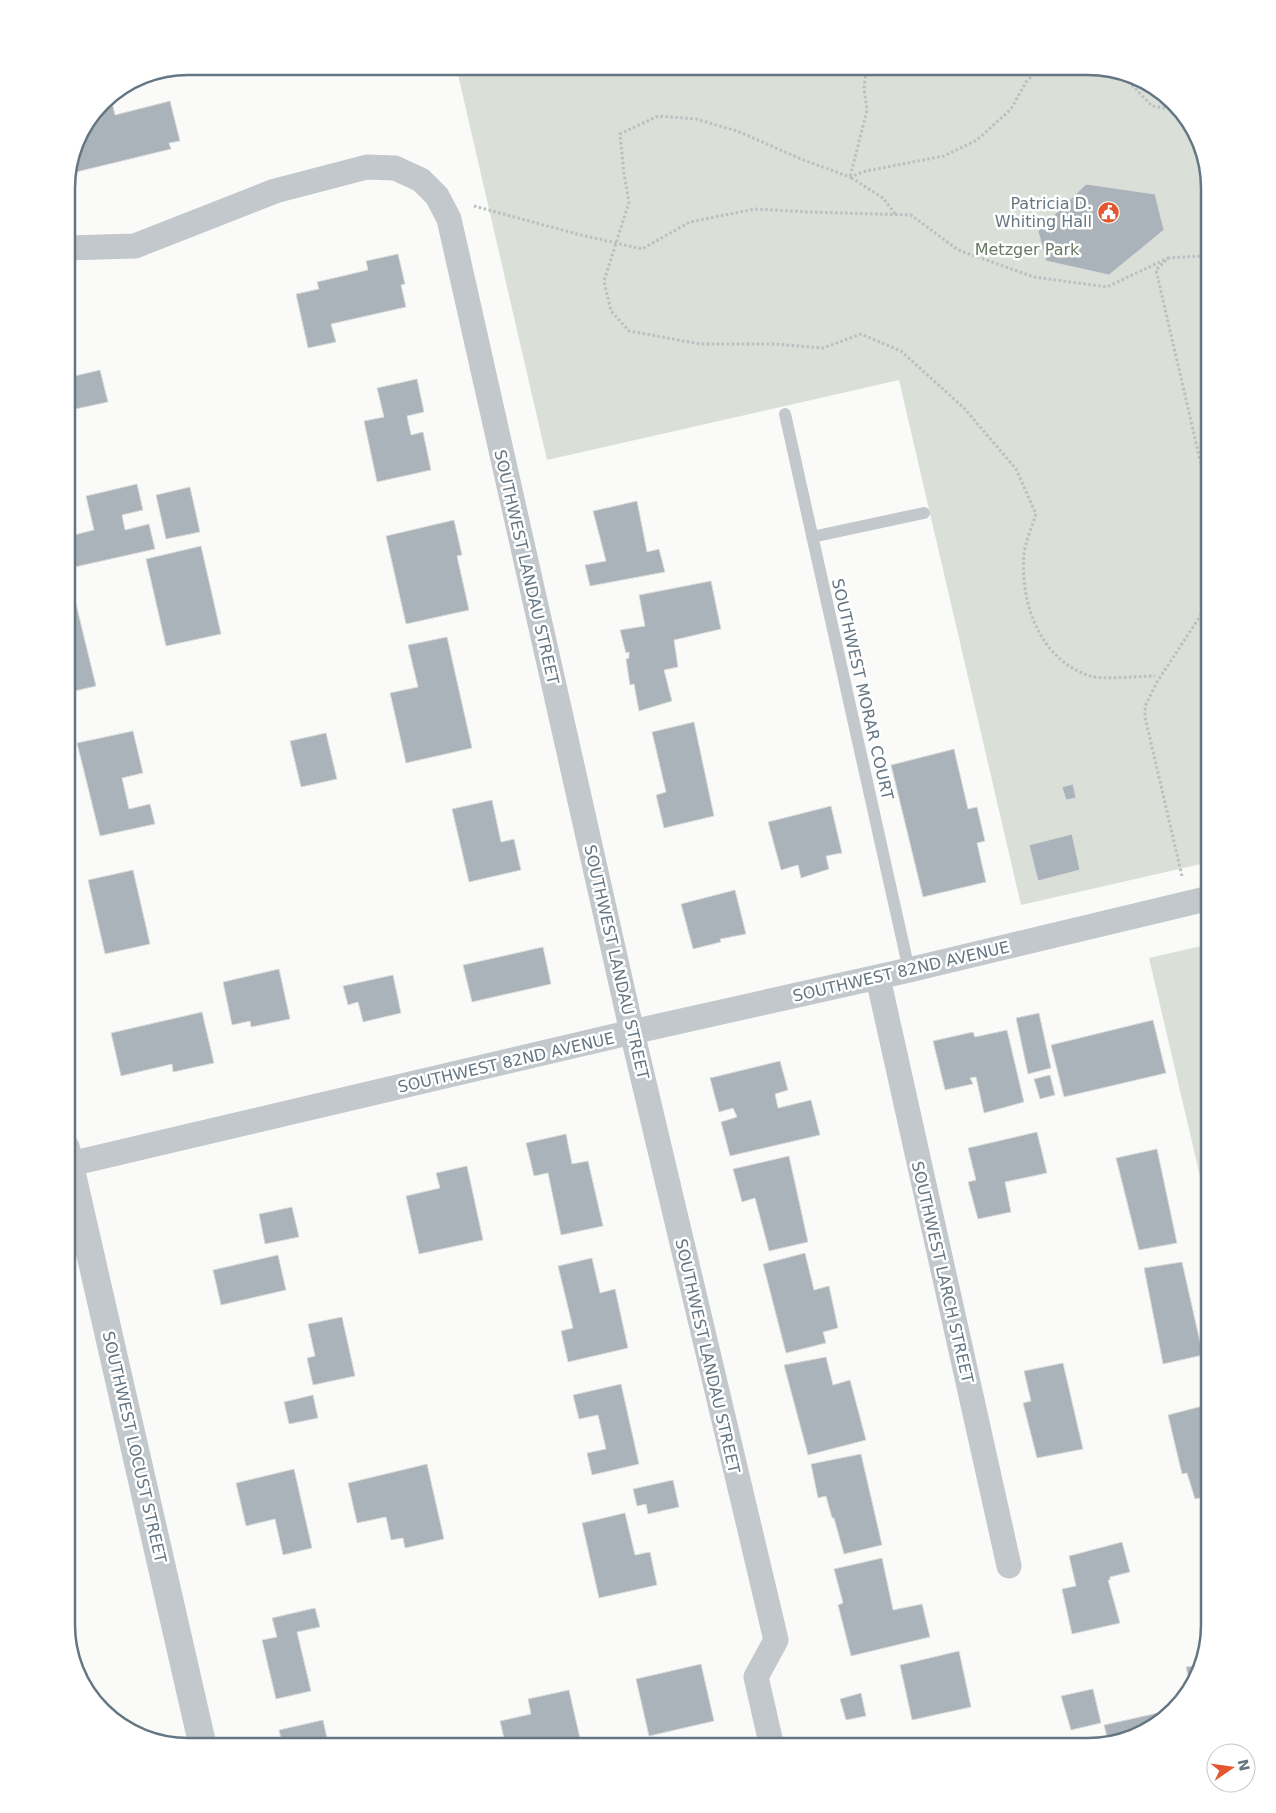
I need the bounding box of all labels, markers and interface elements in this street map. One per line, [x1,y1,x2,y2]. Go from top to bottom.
place label: Patricia D. Whiting Hall [995,194,1092,231]
public building icon: Patricia D. Whiting Hall [1096,200,1120,224]
park label: Metzger Park [975,240,1080,259]
street label: SOUTHWEST LANDAU STREET [490,448,563,687]
street label: SOUTHWEST MORAR COURT [828,577,897,802]
street label: SOUTHWEST LANDAU STREET [580,843,653,1082]
street label: SOUTHWEST 82ND AVENUE [791,937,1011,1006]
street label: SOUTHWEST 82ND AVENUE [396,1028,616,1097]
street label: SOUTHWEST LARCH STREET [908,1159,977,1385]
street label: SOUTHWEST LANDAU STREET [671,1237,744,1476]
street label: SOUTHWEST LOCUST STREET [99,1329,170,1565]
north arrow [1206,1743,1256,1793]
text: N [1235,1758,1253,1773]

